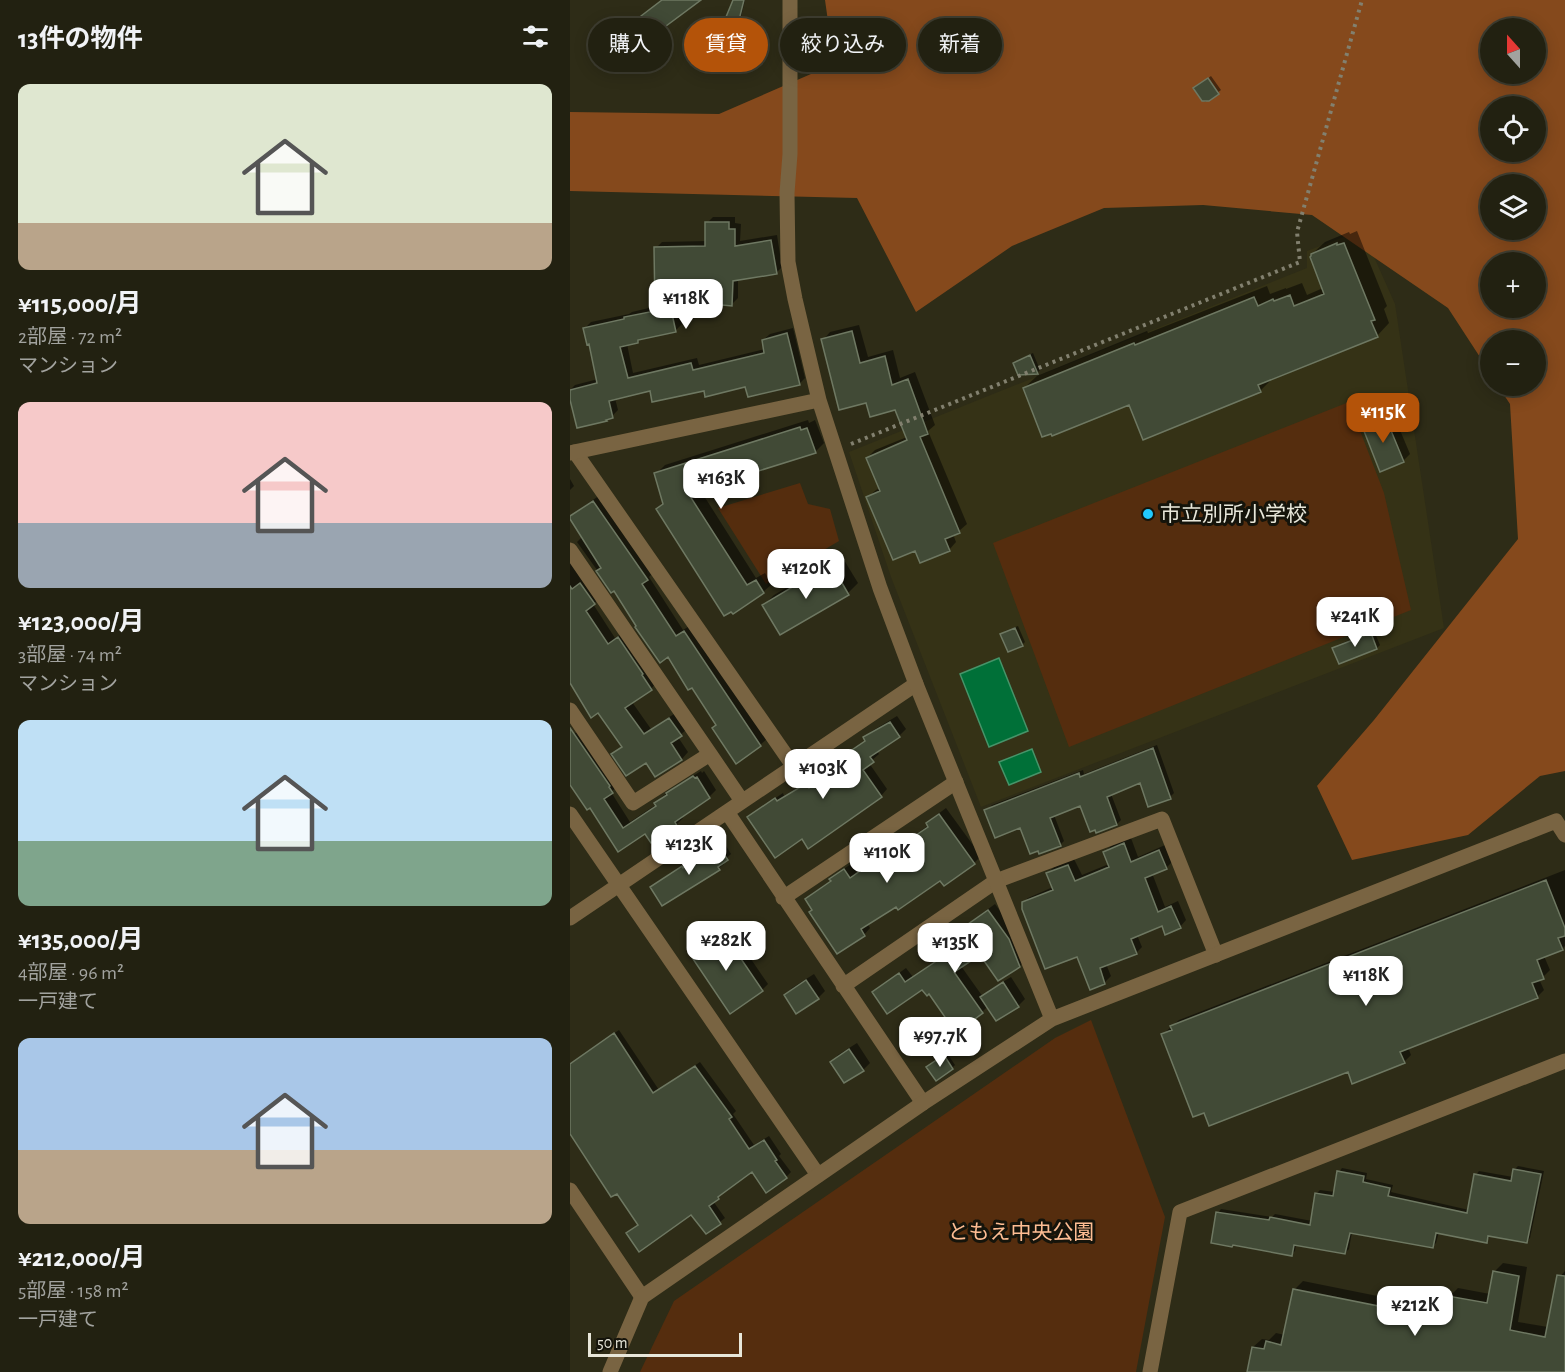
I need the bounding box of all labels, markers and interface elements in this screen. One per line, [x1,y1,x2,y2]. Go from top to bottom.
chip: 購入 [588,18,672,72]
chip: 賃貸 [684,18,768,72]
chip: 絞り込み [780,18,906,72]
chip: 新着 [918,18,1002,72]
north arrow [1480,18,1546,84]
map controls [1480,18,1546,396]
icon: filters [519,20,552,53]
text: 13件の物件 [18,26,143,52]
button: locate [1480,96,1546,162]
icon: home [231,123,339,231]
button: layers [1480,174,1546,240]
button: + [1480,252,1546,318]
pin: ¥118K [644,279,728,330]
text: ¥118K [663,288,709,308]
text: ¥115,000/月 [18,291,142,317]
text: 2部屋 · 72 m² [18,327,122,347]
button: − [1480,330,1546,396]
text: マンション [18,356,118,376]
pin: ¥115K [1341,393,1425,444]
text: ¥115K [1360,402,1406,422]
icon: home [231,441,339,549]
pin: ¥163K [679,459,763,510]
text: ¥163K [697,468,745,488]
place label: 市立別所小学校 [1160,503,1307,525]
marker: 市立別所小学校 [1141,507,1155,521]
pin: ¥120K [764,549,848,600]
text: ¥120K [781,558,831,578]
pin: ¥241K [1313,597,1397,648]
text: ¥241K [1331,606,1379,626]
text: ¥123,000/月 [18,609,144,635]
text: 3部屋 · 74 m² [18,645,122,665]
text: マンション [18,674,118,694]
pin: ¥103K [781,749,865,800]
text: ¥103K [799,758,847,778]
icon: home [231,759,339,867]
pin: ¥123K [647,825,731,876]
pin: ¥110K [845,833,929,884]
text: ¥123K [665,834,713,854]
text: ¥110K [863,842,911,862]
pin: ¥282K [684,921,768,972]
pin: ¥135K [913,923,997,974]
text: ¥135,000/月 [18,927,143,953]
text: ¥282K [701,930,751,950]
text: ¥135K [932,932,978,952]
pin: ¥118K [1324,956,1408,1007]
text: 4部屋 · 96 m² [18,963,124,983]
text: ¥118K [1343,965,1389,985]
text: 一戸建て [18,992,98,1012]
pin: ¥97.7K [891,1017,989,1068]
text: ¥97.7K [913,1026,967,1046]
icon: home [231,1077,339,1185]
park label: ともえ中央公園 [948,1221,1095,1243]
text: ¥212,000/月 [18,1245,146,1271]
text: 5部屋 · 158 m² [18,1281,129,1301]
pin: ¥212K [1373,1286,1457,1337]
text: ¥212K [1391,1295,1439,1315]
text: 一戸建て [18,1310,98,1330]
scale bar [588,1330,742,1358]
text: 50 m [597,1335,628,1351]

